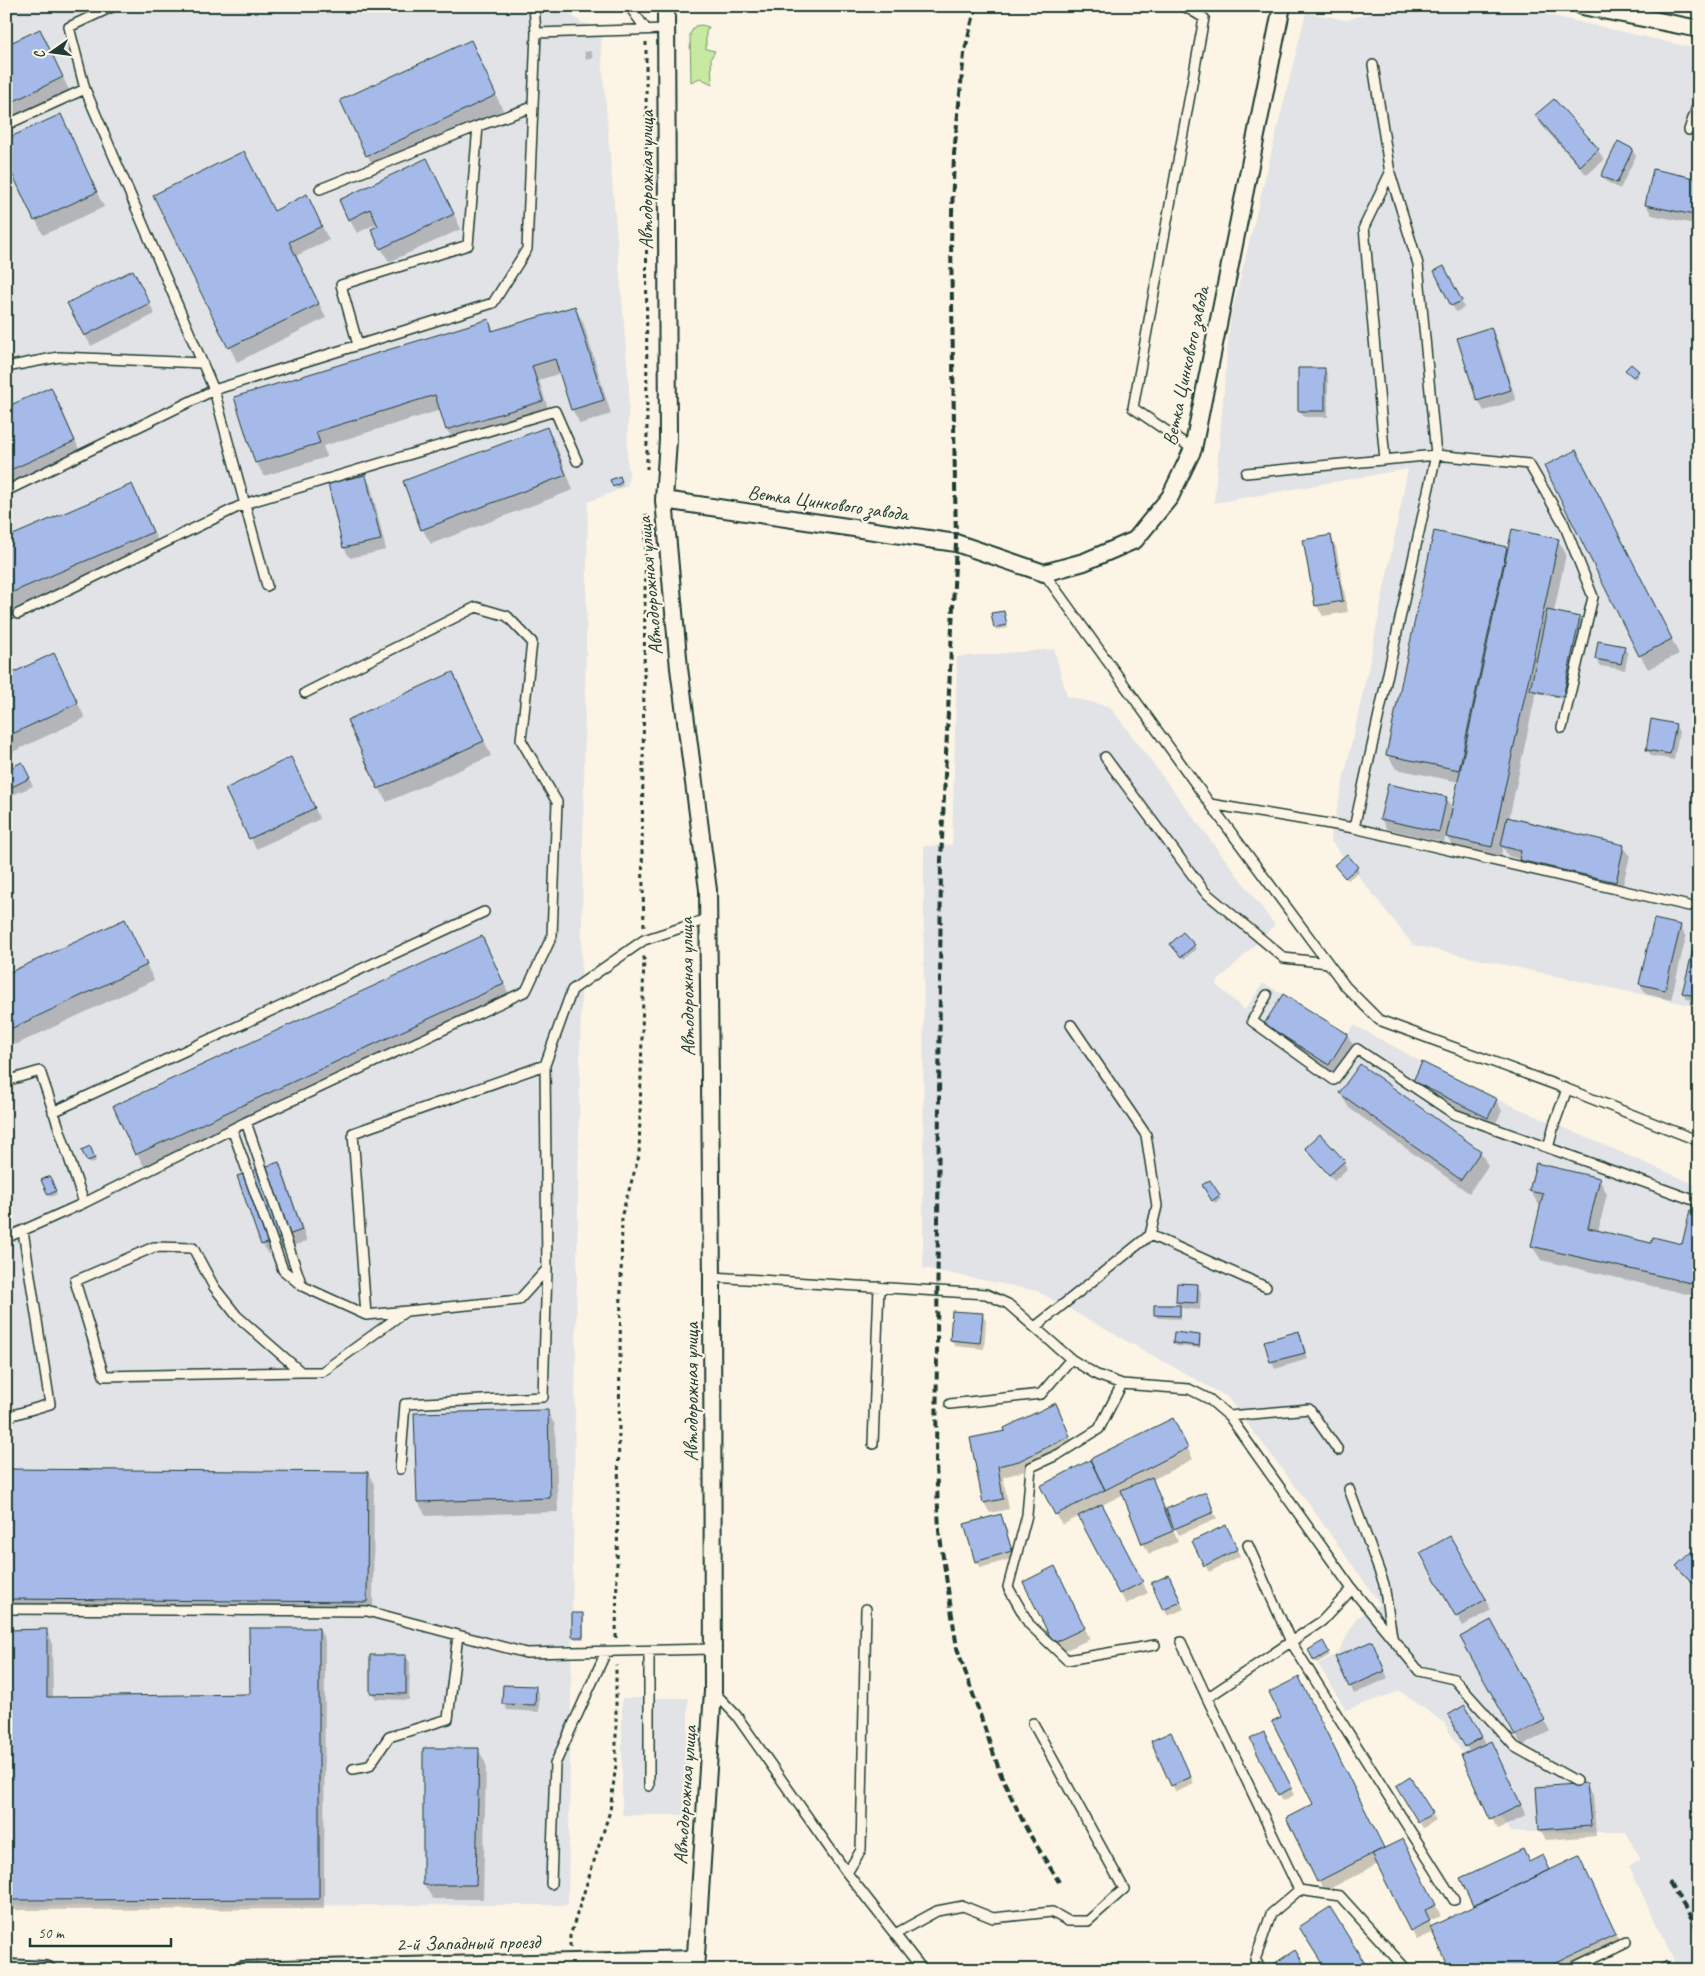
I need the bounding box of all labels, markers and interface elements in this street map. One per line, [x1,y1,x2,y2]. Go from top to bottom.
north arrow [28,28,78,78]
text: С [30,48,49,60]
street label: Автодорожная улица [634,109,659,249]
street label: Ветка Цинкового завода [1157,283,1216,448]
street label: Ветка Цинкового завода [746,479,912,528]
street label: Автодорожная улица [631,514,669,656]
street label: Автодорожная улица [673,915,701,1057]
street label: Автодорожная улица [679,1321,704,1461]
street label: Автодорожная улица [668,1723,702,1865]
scale bar [30,1916,171,1948]
text: 50 m [38,1924,65,1943]
street label: 2-й Западный проезд [396,1929,542,1957]

